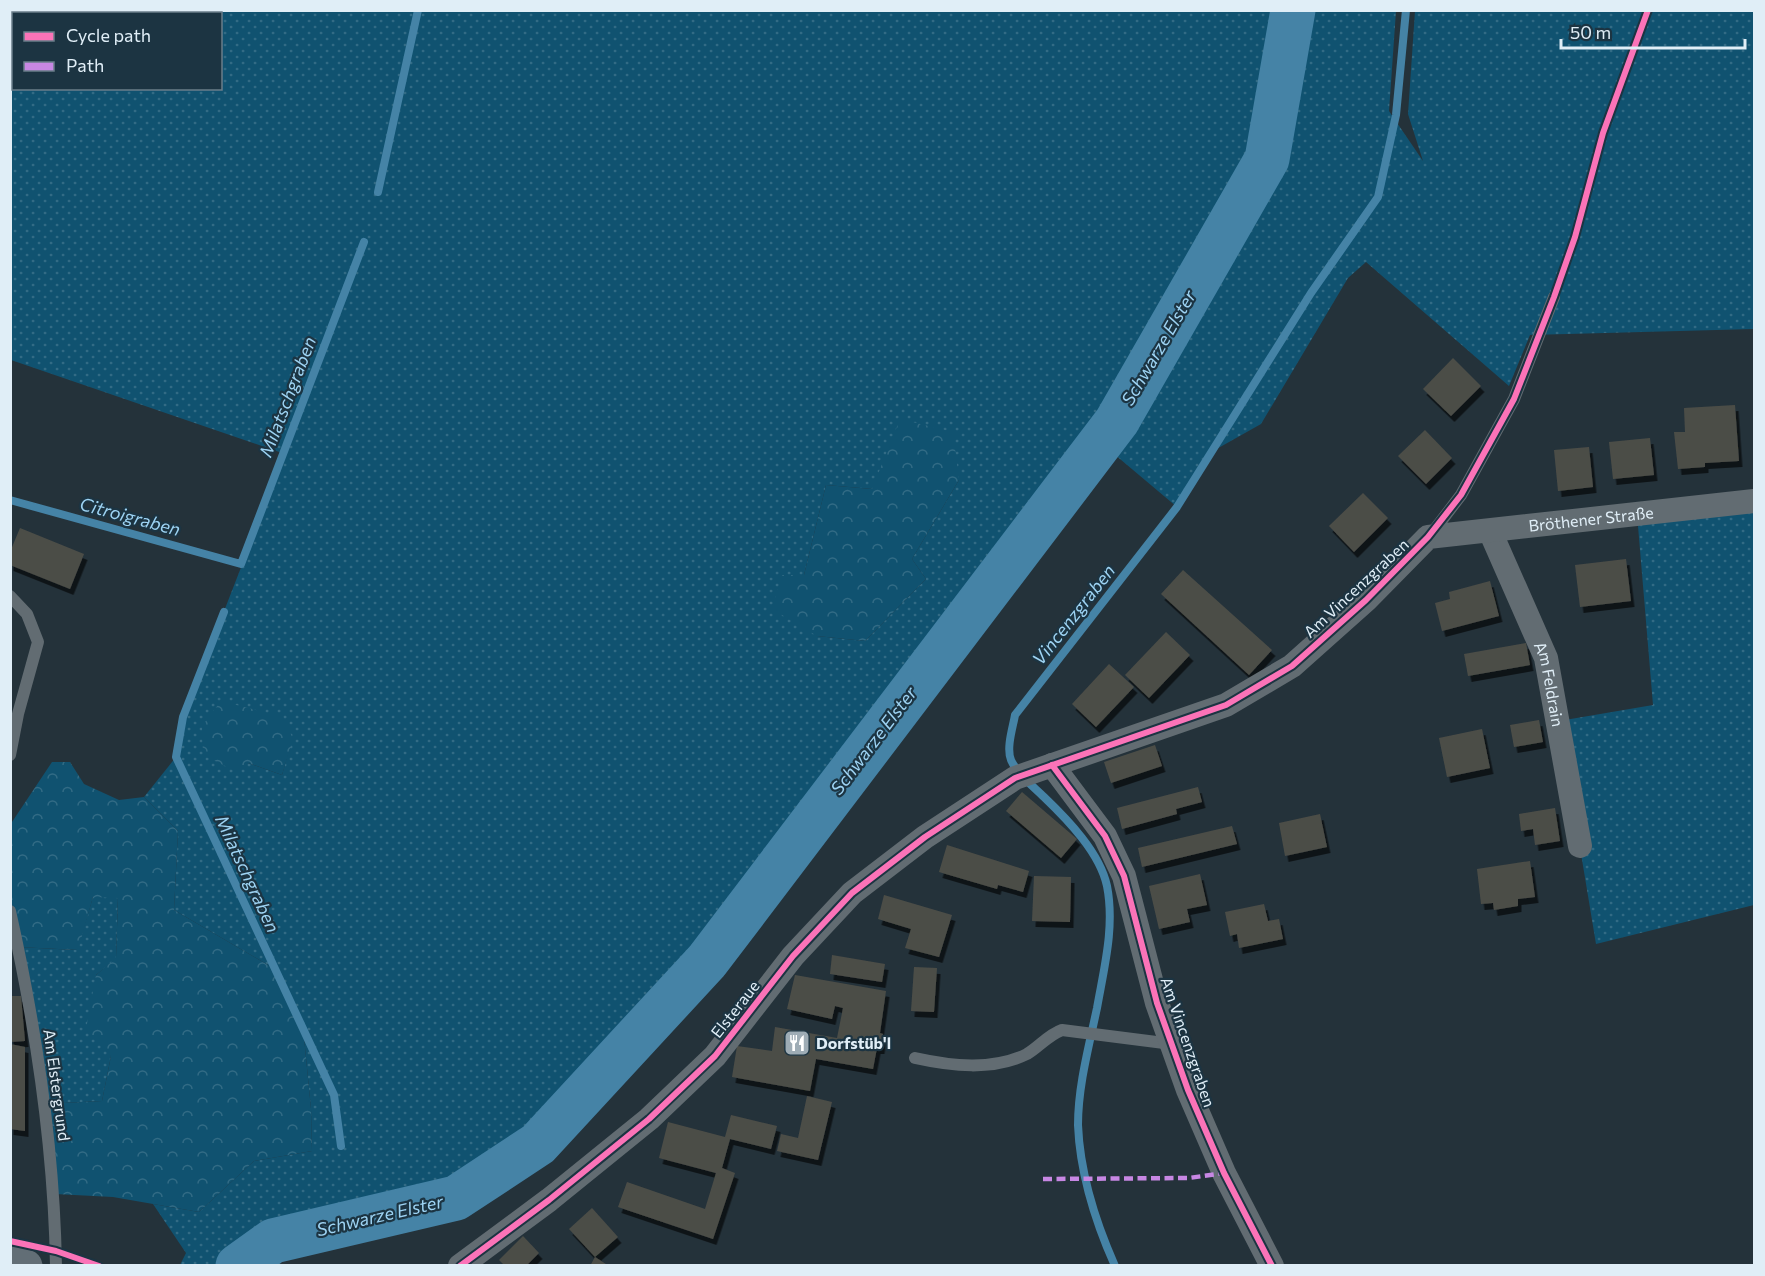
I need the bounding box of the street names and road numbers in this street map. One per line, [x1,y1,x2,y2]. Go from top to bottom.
street label: Bröthener Straße [1527,502,1655,535]
street label: Am Vincenzgraben [1299,534,1412,641]
street label: Am Feldrain [1531,638,1568,728]
street label: Am Vincenzgraben [1157,974,1220,1109]
street label: Elsteraue [706,976,763,1041]
street label: Am Elstergrund [40,1028,75,1142]

